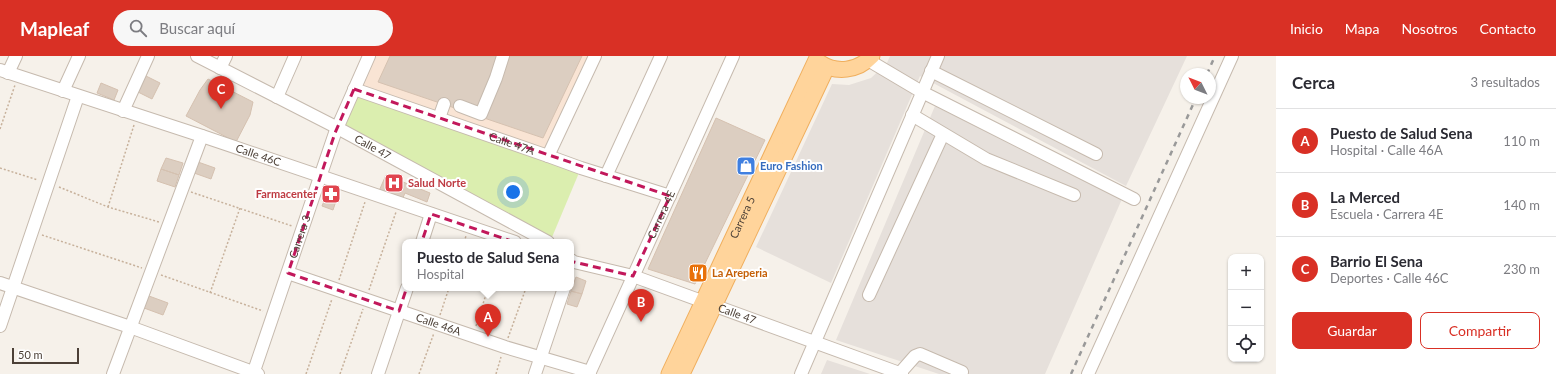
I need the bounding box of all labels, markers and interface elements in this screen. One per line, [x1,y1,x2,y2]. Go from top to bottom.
search box [113,10,393,46]
text: Mapleaf [20,17,89,40]
icon: search [127,17,149,39]
text: Buscar aquí [159,19,235,37]
text: Inicio [1290,20,1323,37]
text: Mapa [1345,20,1379,37]
text: Nosotros [1401,20,1458,37]
text: Contacto [1480,20,1536,37]
north arrow [1180,68,1216,104]
text: Cerca [1292,72,1335,93]
text: 3 resultados [1470,74,1540,90]
pin: C [208,76,234,109]
text: Puesto de Salud Sena [1330,124,1473,142]
street label: Calle 47A [488,129,537,157]
street label: Calle 47 [353,132,393,162]
text: A [1300,133,1310,149]
text: 110 m [1503,133,1540,149]
street label: Calle 46C [234,141,283,168]
text: Hospital · Calle 46A [1330,142,1443,158]
shop icon: Euro Fashion [735,155,757,177]
place label: Euro Fashion [760,159,823,172]
hospital icon: Salud Norte [383,172,405,194]
place label: Salud Norte [408,176,466,189]
your location [503,182,523,202]
pharmacy icon: Farmacenter [320,183,342,205]
place label: Farmacenter [256,187,318,200]
street label: Carrera 4E [644,188,677,240]
text: La Merced [1330,188,1400,206]
street label: Carrera 5 [726,194,757,240]
text: B [1301,197,1309,213]
text: 140 m [1503,197,1540,213]
text: Escuela · Carrera 4E [1330,206,1444,222]
street label: Carrera 3 [286,213,313,260]
popup [402,239,574,291]
text: Puesto de Salud Sena [417,248,559,266]
text: Barrio El Sena [1330,252,1423,270]
map controls [1228,254,1264,362]
button: + [1228,254,1264,290]
text: C [1301,261,1309,277]
text: 230 m [1503,261,1540,277]
restaurant icon: La Areperia [687,262,709,284]
text: Hospital [417,266,464,282]
place label: La Areperia [712,266,768,279]
text: Deportes · Calle 46C [1330,270,1448,286]
pin: B [628,289,654,322]
button: − [1228,290,1264,326]
street label: Calle 47 [716,301,758,326]
pin: A [475,304,501,337]
street label: Calle 46A [414,310,463,338]
button: Guardar [1292,312,1412,349]
button: Compartir [1420,312,1540,349]
button: locate [1228,326,1264,362]
scale bar [12,346,79,365]
text: 50 m [18,348,43,361]

